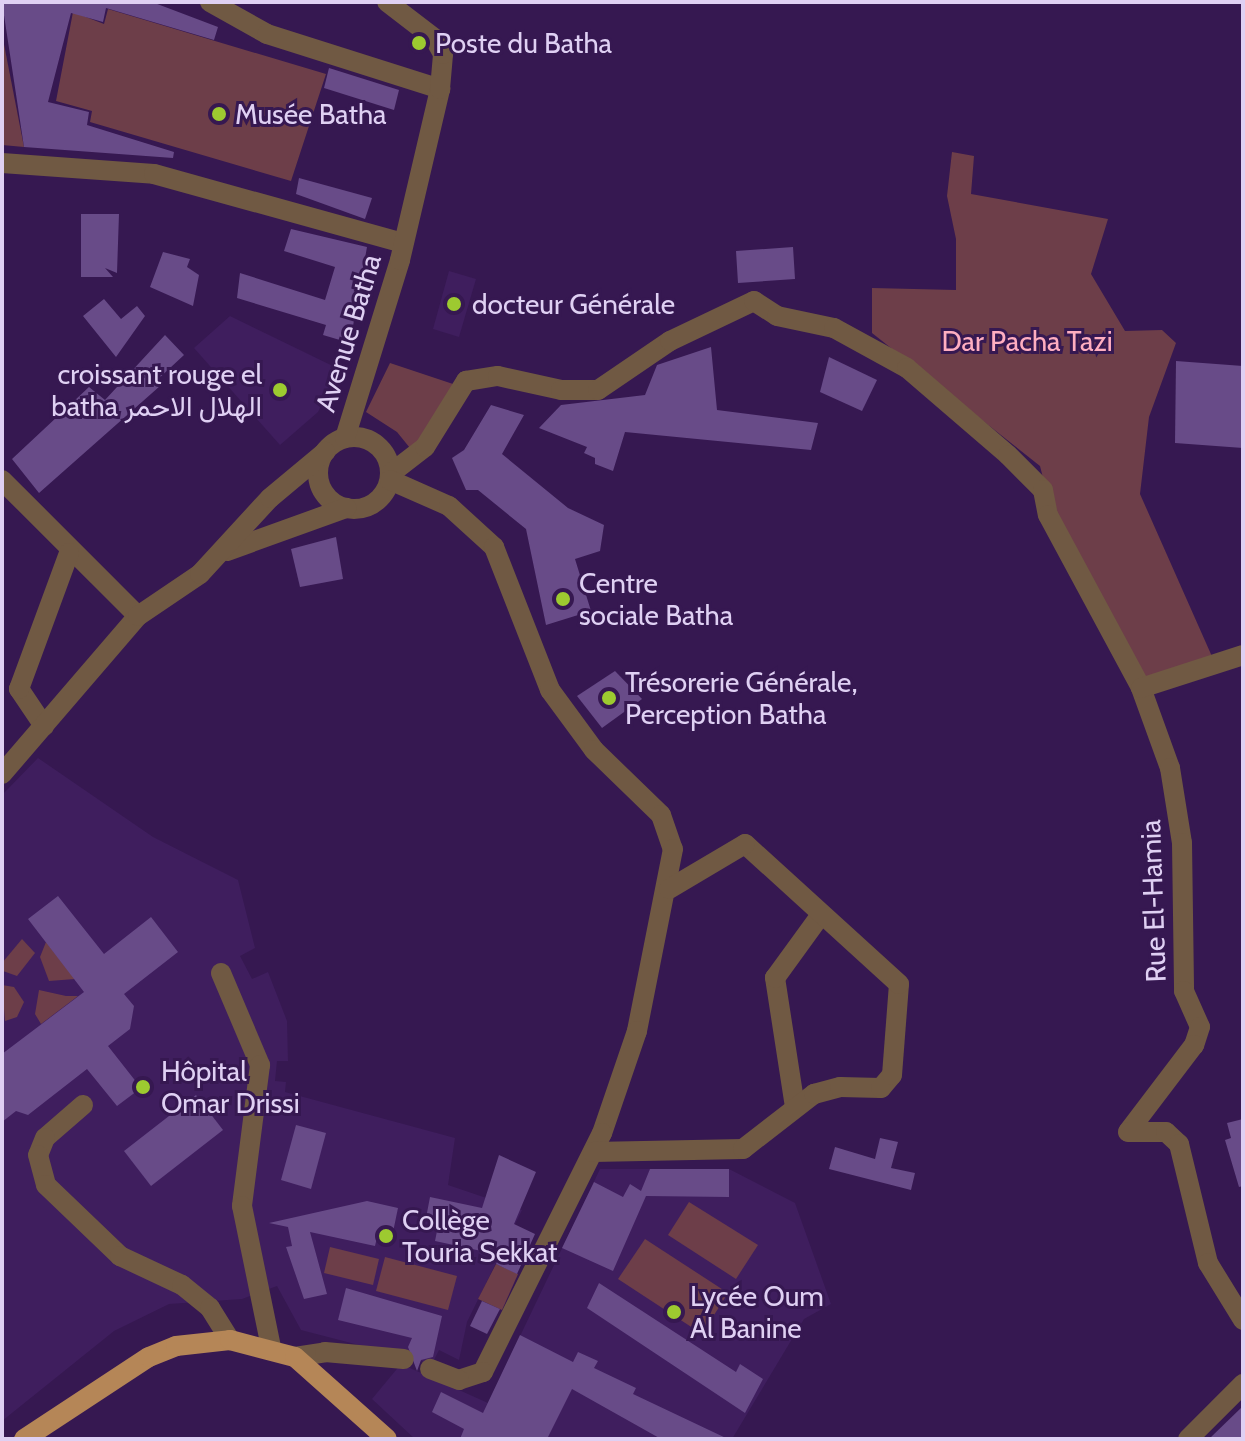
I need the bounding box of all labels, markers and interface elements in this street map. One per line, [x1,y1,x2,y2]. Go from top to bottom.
place label: Poste du Batha [435,26,612,60]
marker: Poste du Batha [410,34,428,52]
place label: Musée Batha [235,97,387,131]
marker: Musée Batha [210,105,228,123]
street label: Avenue Batha [308,250,388,416]
place label: docteur Générale [472,287,675,321]
marker: docteur Générale [443,293,465,315]
park label: Dar Pacha Tazi [941,324,1113,358]
place label: croissant rouge el batha الهلال الاحمر [51,357,262,423]
marker: croissant rouge el batha الهلال الاحمر [269,379,291,401]
place label: Centre sociale Batha [579,566,733,632]
marker: Centre sociale Batha [554,590,572,608]
place label: Trésorerie Générale, Perception Batha [625,665,857,731]
marker: Trésorerie Générale, Perception Batha [600,689,618,707]
street label: Rue El-Hamia [1133,819,1173,983]
place label: Hôpital Omar Drissi [161,1054,300,1120]
marker: Hôpital Omar Drissi [132,1076,154,1098]
place label: Collège Touria Sekkat [402,1203,558,1269]
marker: Collège Touria Sekkat [377,1227,395,1245]
place label: Lycée Oum Al Banine [690,1279,824,1345]
marker: Lycée Oum Al Banine [665,1303,683,1321]

